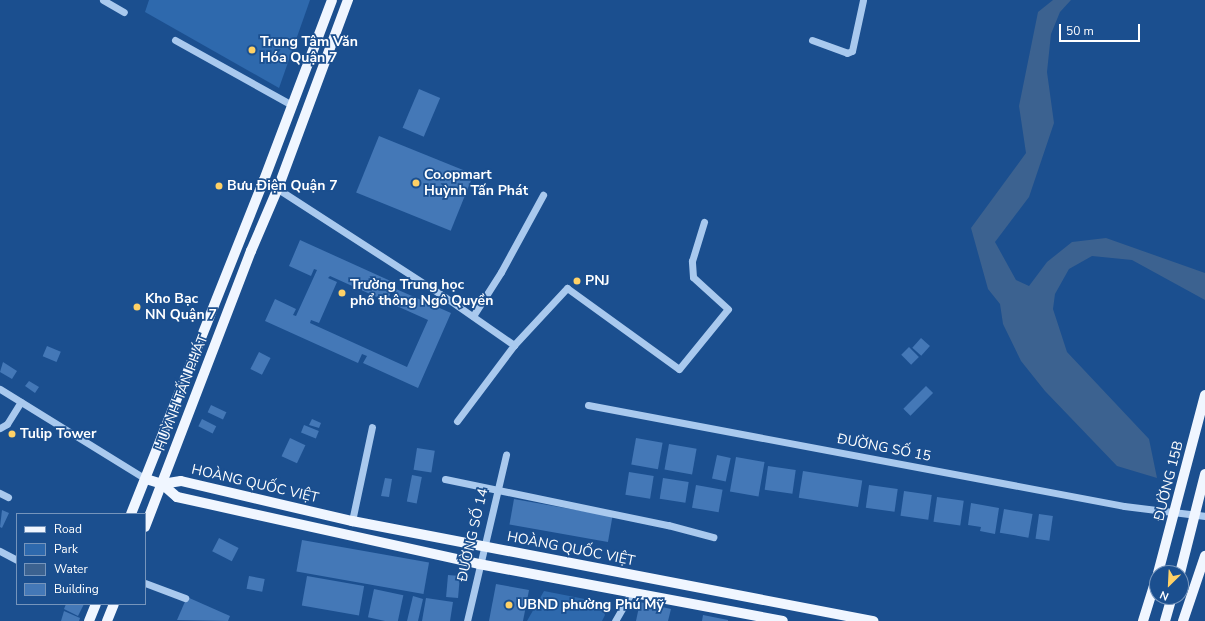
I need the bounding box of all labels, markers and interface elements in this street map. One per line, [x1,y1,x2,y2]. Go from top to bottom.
scale bar [1061,16,1142,42]
text: 50 m [1066,23,1094,39]
place label: Trung Tâm Văn Hóa Quận 7 [260,34,358,66]
marker: Trung Tâm Văn Hóa Quận 7 [247,45,257,55]
place label: Co.opmart Huỳnh Tấn Phát [424,167,528,200]
place label: Bưu Điện Quận 7 [227,178,338,194]
marker: Co.opmart Huỳnh Tấn Phát [411,178,421,188]
marker: Bưu Điện Quận 7 [214,181,224,191]
place label: PNJ [585,273,610,289]
marker: PNJ [572,276,582,286]
place label: Trường Trung học phổ thông Ngô Quyền [350,277,493,310]
marker: Trường Trung học phổ thông Ngô Quyền [337,288,347,298]
place label: Kho Bạc NN Quận 7 [145,291,217,324]
marker: Kho Bạc NN Quận 7 [132,302,142,312]
street label: HUỲNH TẤN PHÁT [152,333,212,453]
place label: Tulip Tower [20,426,96,442]
marker: Tulip Tower [7,429,17,439]
street label: ĐƯỜNG SỐ 15 [836,431,932,465]
street label: ĐƯỜNG 15B [1151,439,1187,523]
street label: HOÀNG QUỐC VIỆT [190,461,320,507]
street label: ĐƯỜNG SỐ 14 [454,487,492,583]
legend [16,513,146,605]
text: Road [54,521,82,537]
street label: HOÀNG QUỐC VIỆT [506,528,636,570]
text: Park [54,541,78,557]
text: Water [54,561,88,577]
north arrow [1149,565,1189,605]
text: Building [54,581,99,597]
text: N [1158,587,1171,604]
place label: UBND phường Phú Mỹ [517,597,664,613]
marker: UBND phường Phú Mỹ [504,600,514,610]

